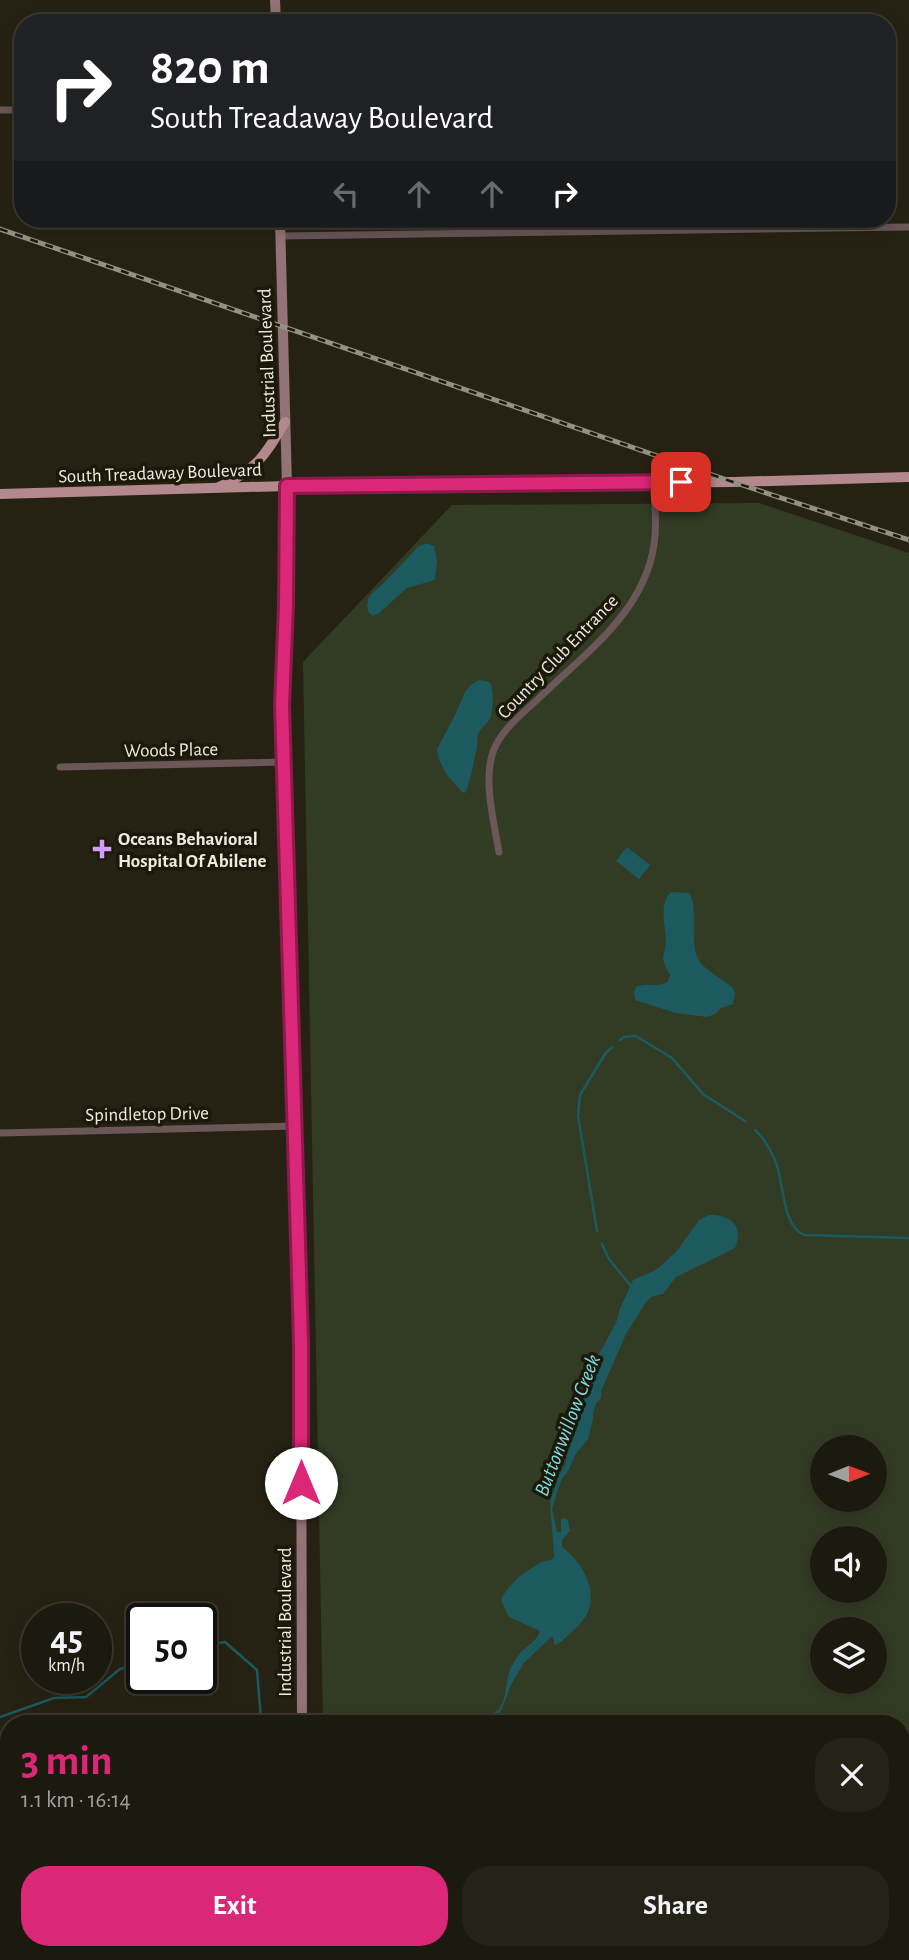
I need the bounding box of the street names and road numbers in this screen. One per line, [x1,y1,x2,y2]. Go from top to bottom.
street label: Industrial Boulevard [255,288,280,438]
street label: South Treadaway Boulevard [58,460,262,487]
street label: Country Club Entrance [494,591,622,723]
street label: Woods Place [124,740,218,761]
street label: Spindletop Drive [85,1104,209,1125]
street label: Industrial Boulevard [276,1547,295,1697]

